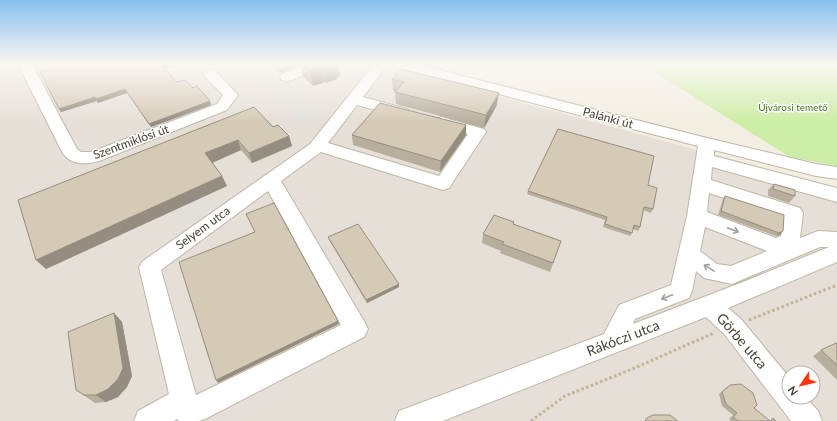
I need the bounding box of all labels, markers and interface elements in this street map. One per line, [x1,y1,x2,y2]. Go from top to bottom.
park label: Újvárosi temető [758,101,828,113]
street label: Palánki út [581,104,636,132]
street label: Szentmiklósi út [91,121,171,162]
street label: Selyem utca [173,203,233,252]
one-way arrow [727,226,739,234]
one-way arrow [703,264,715,272]
one-way arrow [661,293,673,301]
street label: Görbe utca [714,309,771,372]
street label: Rákóczi utca [584,316,662,359]
north arrow [781,365,821,405]
text: N [785,384,800,398]

